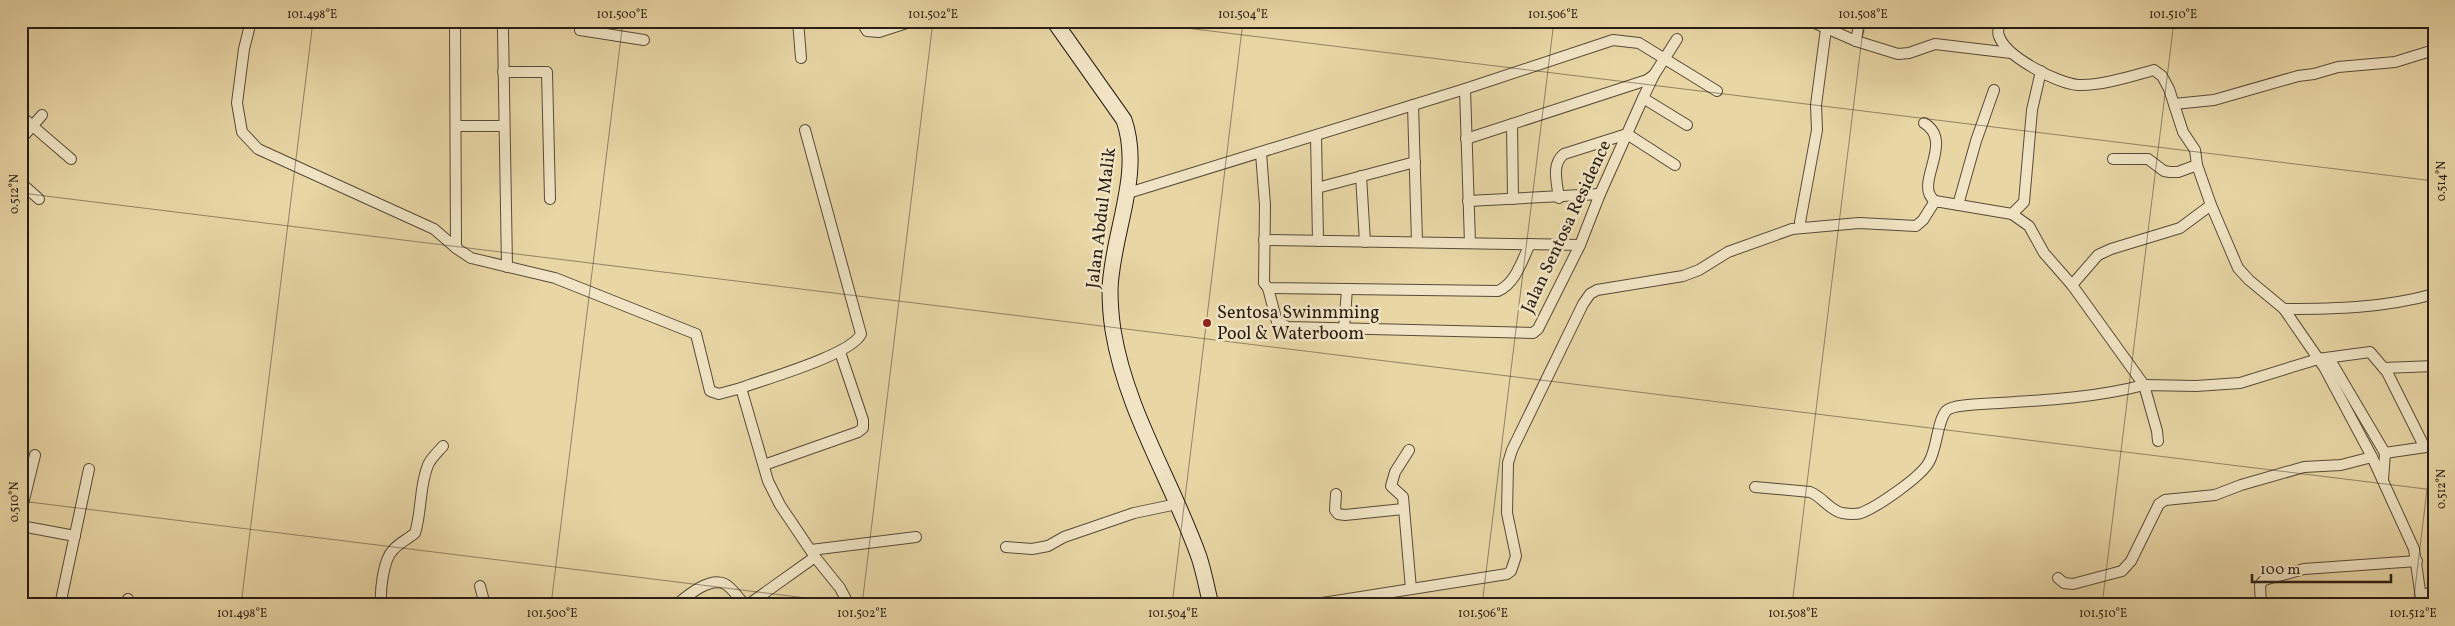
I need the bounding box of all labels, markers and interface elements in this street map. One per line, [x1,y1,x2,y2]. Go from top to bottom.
text: 101.498°E [287,7,337,23]
text: 101.500°E [597,7,647,23]
text: 101.502°E [908,7,958,23]
text: 101.504°E [1218,7,1268,23]
text: 101.506°E [1528,7,1578,23]
text: 101.508°E [1838,7,1888,23]
text: 101.510°E [2149,7,2197,23]
street label: Jalan Sentosa Residence [1516,136,1618,318]
street label: Jalan Abdul Malik [1081,146,1123,290]
text: 0.514°N [2434,161,2450,201]
text: 0.512°N [7,174,23,214]
place label: Sentosa Swinmming Pool & Waterboom [1217,301,1379,347]
marker: Sentosa Swinmming Pool & Waterboom [1201,317,1213,329]
text: 0.512°N [2434,469,2450,509]
text: 0.510°N [7,482,23,522]
scale bar [2252,551,2391,583]
text: 100 m [2260,560,2300,581]
text: 101.498°E [217,606,267,622]
text: 101.500°E [527,606,577,622]
text: 101.502°E [837,606,887,622]
text: 101.504°E [1148,606,1198,622]
text: 101.506°E [1458,606,1508,622]
text: 101.508°E [1768,606,1818,622]
text: 101.510°E [2079,606,2127,622]
text: 101.512°E [2389,606,2437,622]

